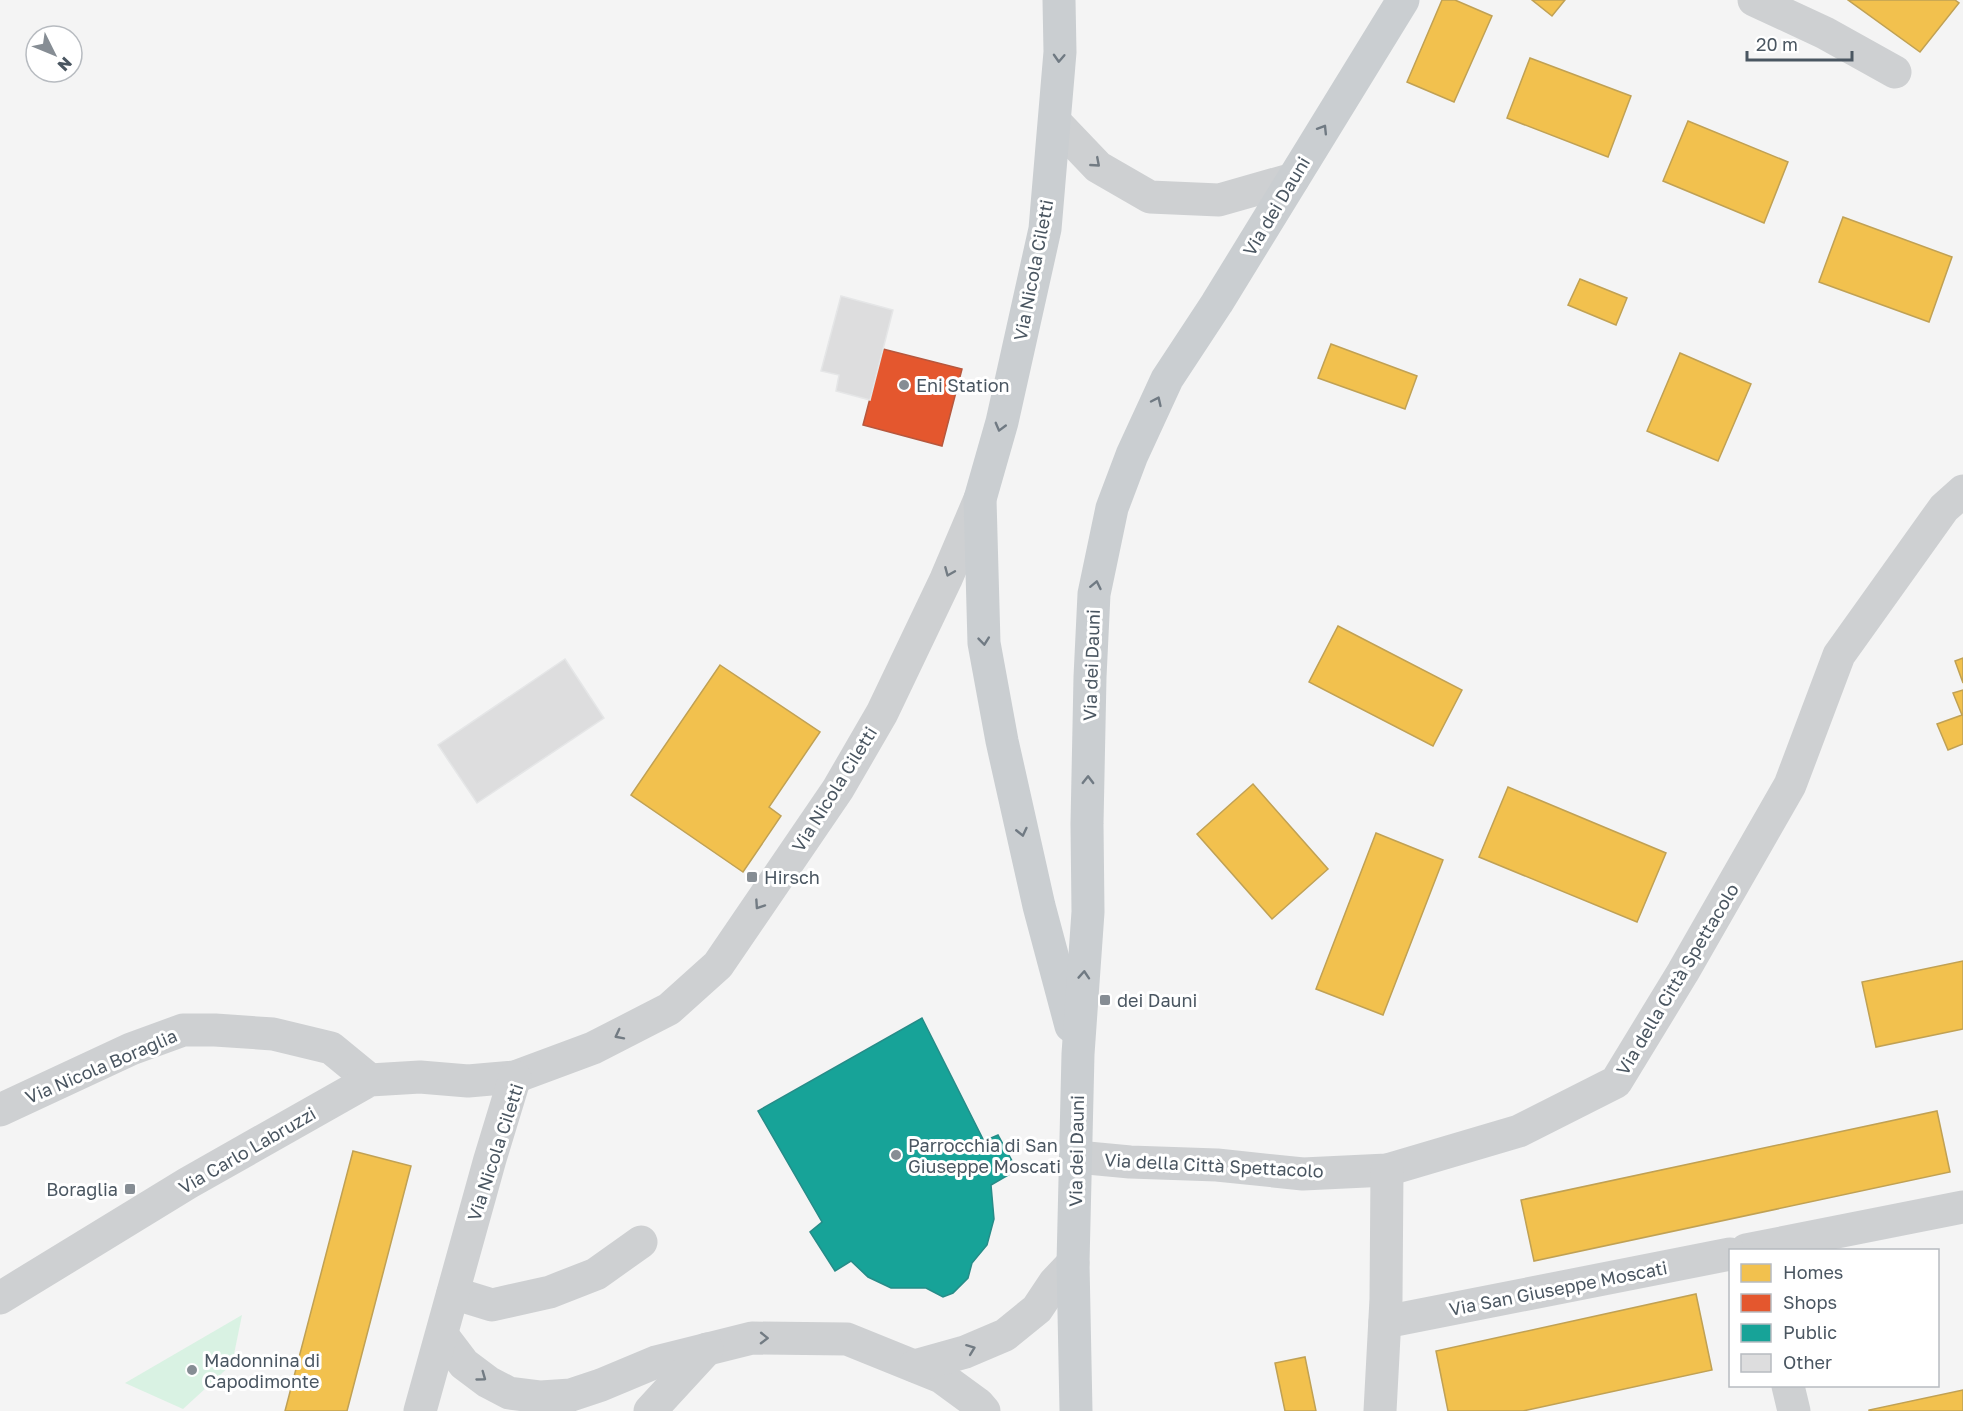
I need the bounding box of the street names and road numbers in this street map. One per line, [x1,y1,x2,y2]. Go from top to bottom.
street label: Via dei Dauni [1238,152,1314,260]
street label: Via Nicola Ciletti [1009,198,1057,342]
street label: Via dei Dauni [1078,609,1104,721]
street label: Via Nicola Ciletti [787,722,881,856]
street label: Via della Città Spettacolo [1611,879,1743,1079]
street label: Via Nicola Boraglia [22,1024,180,1108]
street label: Via Nicola Ciletti [462,1080,528,1224]
street label: Via dei Dauni [1064,1095,1088,1207]
street label: Via Carlo Labruzzi [174,1102,320,1198]
street label: Via della Città Spettacolo [1104,1148,1324,1182]
street label: Via San Giuseppe Moscati [1447,1256,1669,1320]

